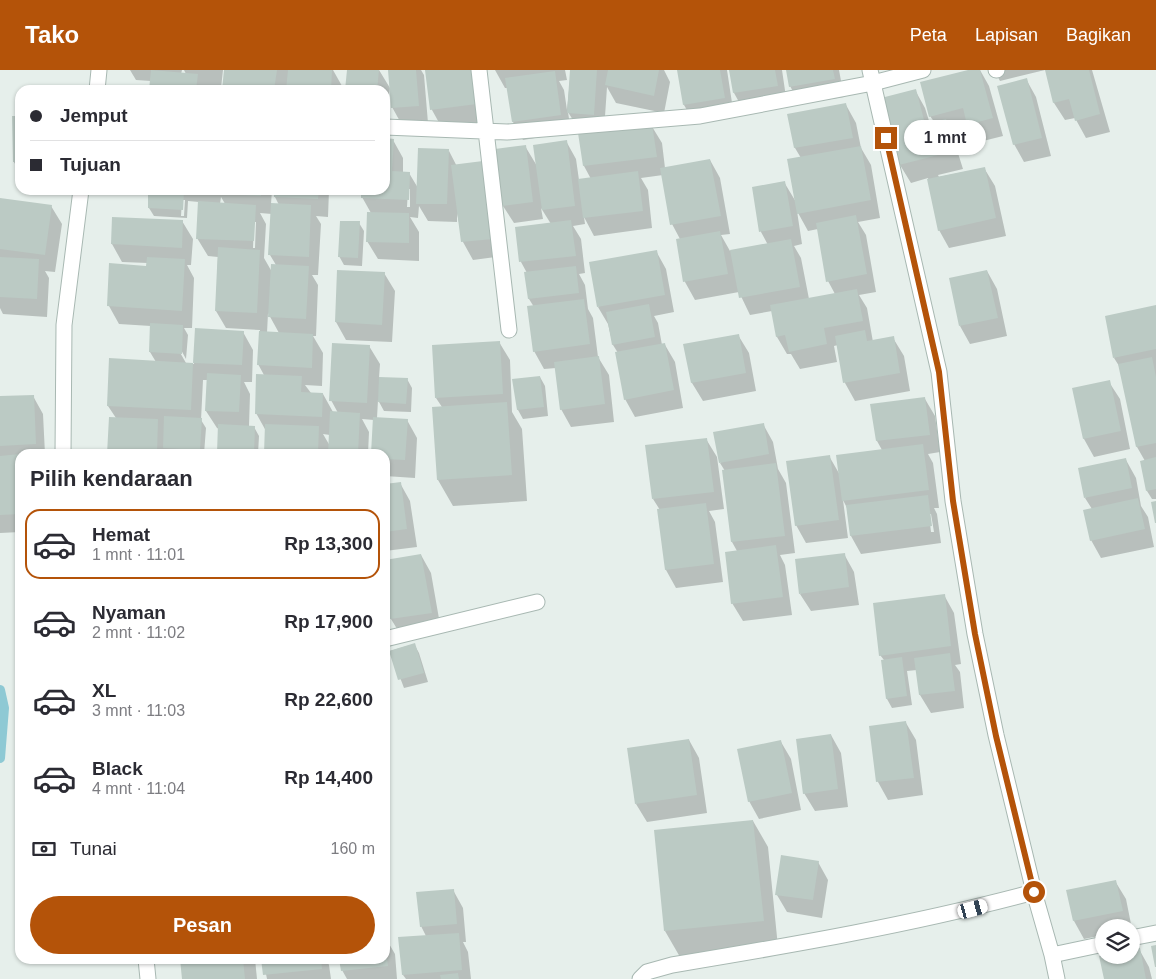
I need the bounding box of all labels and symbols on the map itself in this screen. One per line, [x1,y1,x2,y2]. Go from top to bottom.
callout: 1 mnt [904,120,986,156]
route end [875,127,897,149]
route start [1023,881,1045,903]
car [956,898,989,920]

